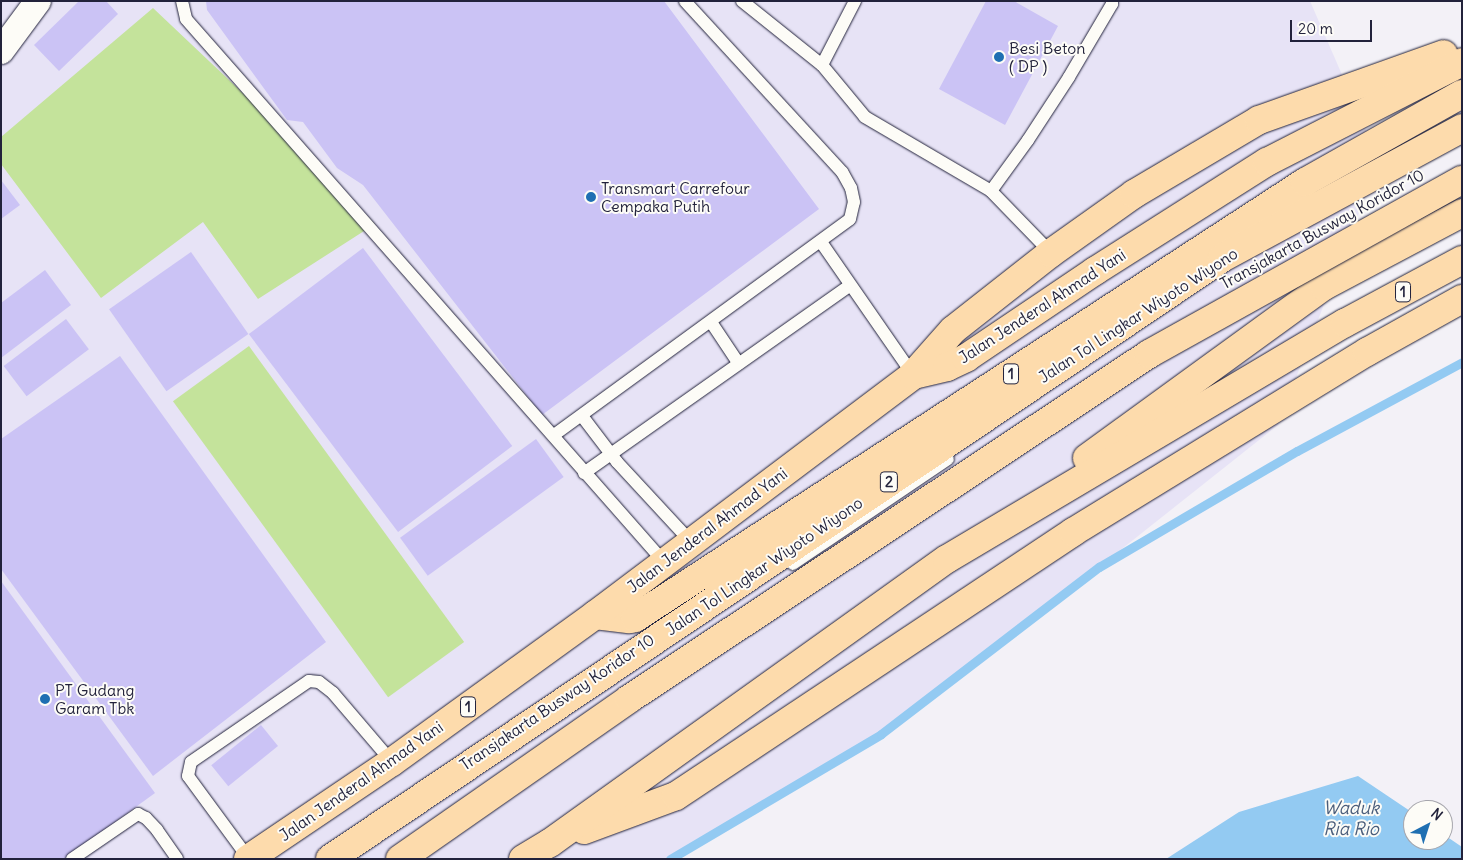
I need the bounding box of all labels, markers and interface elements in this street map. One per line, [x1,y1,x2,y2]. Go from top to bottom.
scale bar [1293,10,1376,42]
text: 20 m [1298,19,1333,38]
place label: Besi Beton ( DP ) [1009,38,1086,76]
marker: Besi Beton ( DP ) [993,51,1005,63]
street label: Transjakarta Busway Koridor 10 [1217,165,1427,293]
place label: Transmart Carrefour Cempaka Putih [601,178,750,216]
marker: Transmart Carrefour Cempaka Putih [585,191,597,203]
street label: Jalan Tol Lingkar Wiyoto Wiyono [1035,243,1241,387]
street label: Jalan Jenderal Ahmad Yani [955,245,1129,367]
road number: 1 [1394,280,1412,304]
road number: 1 [1002,362,1020,386]
street label: Jalan Jenderal Ahmad Yani [623,464,791,596]
road number: 2 [879,470,899,494]
street label: Jalan Tol Lingkar Wiyoto Wiyono [662,493,866,639]
street label: Transjakarta Busway Koridor 10 [456,630,658,774]
place label: PT Gudang Garam Tbk [55,680,134,718]
marker: PT Gudang Garam Tbk [39,693,51,705]
road number: 1 [459,694,477,720]
street label: Jalan Jenderal Ahmad Yani [275,717,447,845]
water label: Waduk Ria Rio [1323,798,1379,841]
north arrow [1403,800,1453,850]
text: N [1428,804,1446,824]

